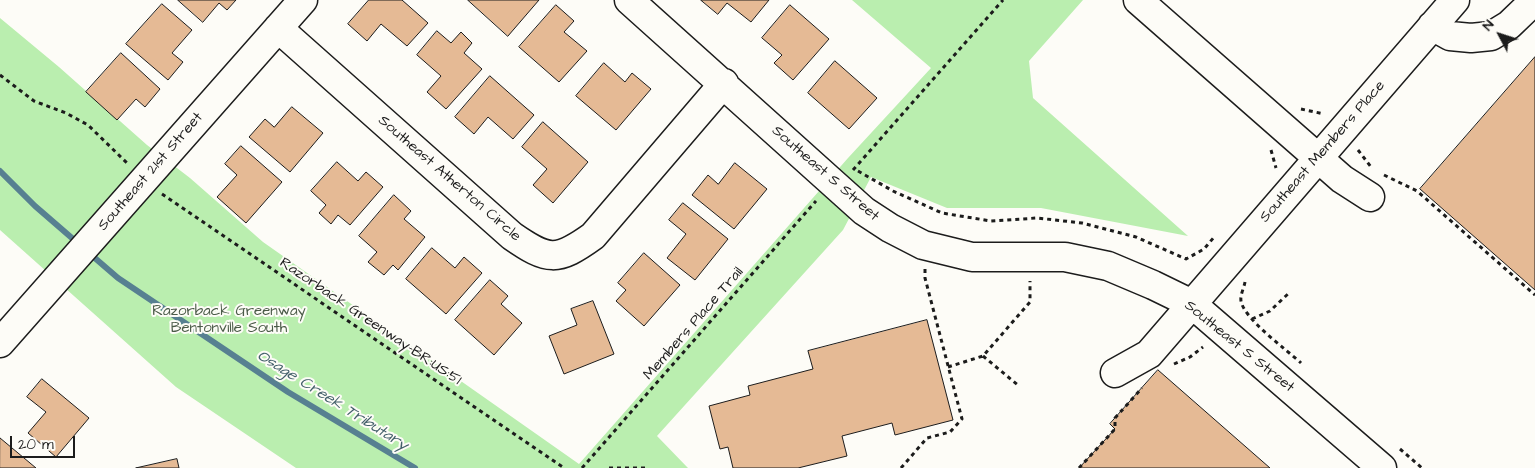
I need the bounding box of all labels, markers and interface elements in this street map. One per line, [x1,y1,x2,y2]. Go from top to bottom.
north arrow [1475,10,1525,60]
text: N [1478,16,1499,35]
street label: Southeast Members Place [1256,77,1390,227]
street label: Southeast 21st Street [95,109,207,235]
street label: Southeast Atherton Circle [374,112,524,246]
street label: Southeast S Street [768,122,882,226]
street label: Razorback Greenway-BR:US:51 [276,254,464,390]
street label: Members Place Trail [640,264,748,384]
street label: Southeast S Street [1180,297,1298,397]
park label: Razorback Greenway Bentonville South [152,303,306,338]
water label: Osage Creek Tributary [253,347,411,455]
scale bar [12,426,78,458]
text: 20 m [18,434,54,455]

